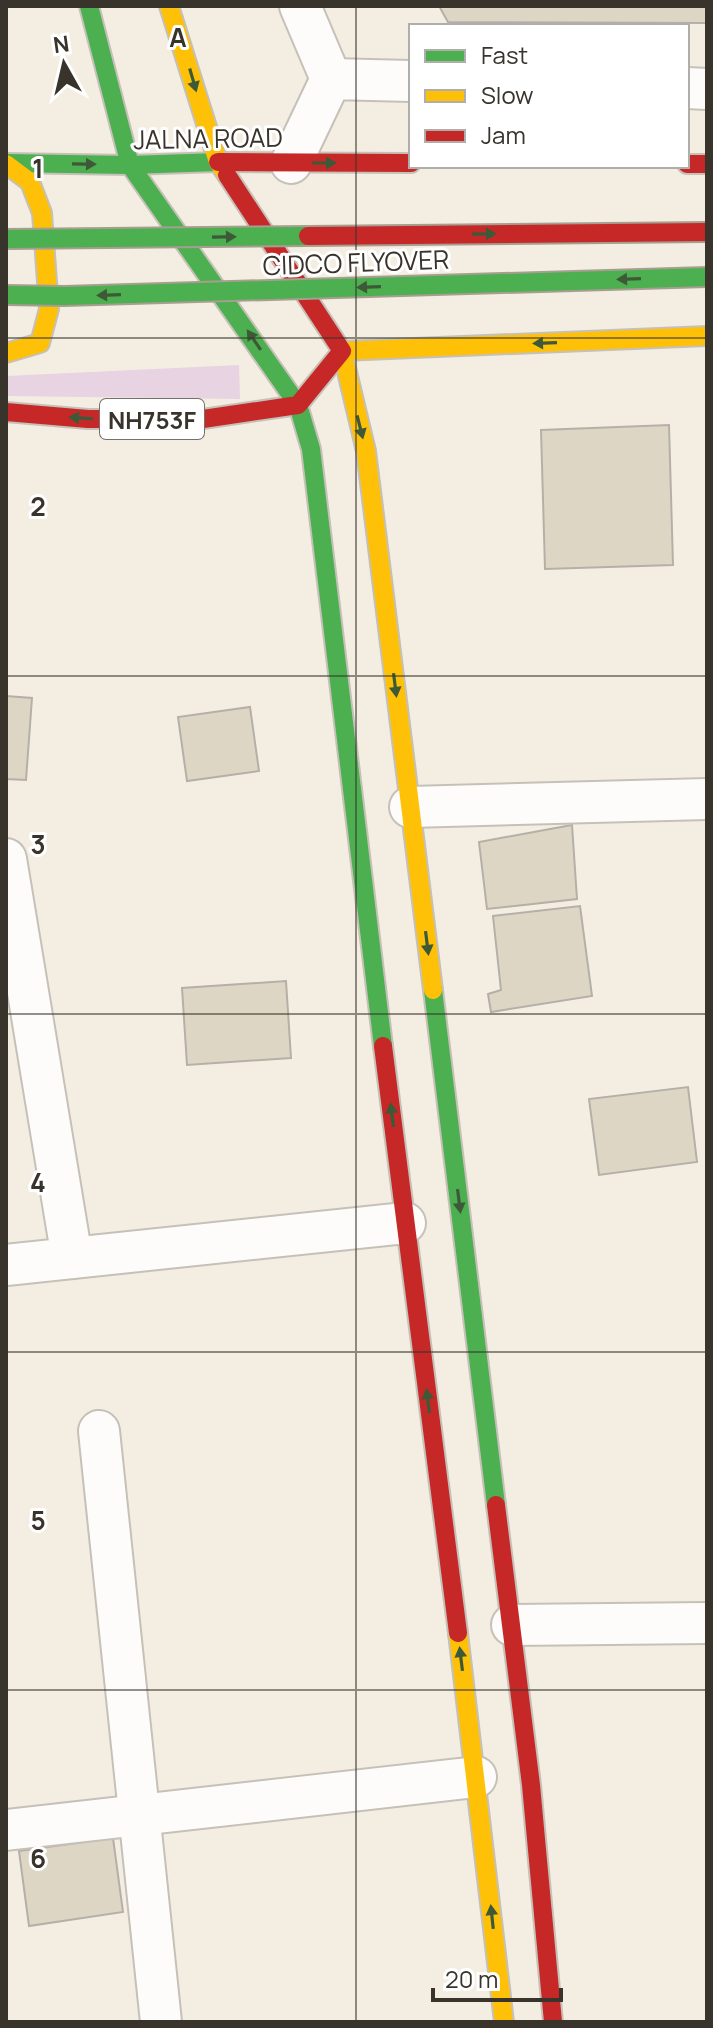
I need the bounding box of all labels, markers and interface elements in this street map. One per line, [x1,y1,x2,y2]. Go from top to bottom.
text: A [169,19,187,55]
north arrow [24,24,104,104]
legend [409,24,689,168]
text: N [51,28,71,60]
text: Fast [481,38,528,71]
one-way arrow [187,69,200,93]
text: Slow [481,78,534,111]
text: Jam [481,118,526,151]
street label: JALNA ROAD [133,119,283,157]
text: 1 [32,150,44,186]
one-way arrow [312,157,337,169]
one-way arrow [72,158,97,170]
one-way arrow [472,228,497,240]
one-way arrow [212,231,237,243]
street label: CIDCO FLYOVER [262,241,450,283]
one-way arrow [616,273,641,286]
one-way arrow [356,281,381,294]
one-way arrow [96,289,121,302]
one-way arrow [246,330,261,351]
one-way arrow [532,337,557,350]
road number: NH753F [100,399,204,439]
one-way arrow [68,411,93,424]
one-way arrow [355,415,367,440]
text: 2 [30,488,46,524]
one-way arrow [389,673,402,698]
text: 3 [30,826,46,862]
one-way arrow [421,931,434,956]
one-way arrow [385,1102,398,1127]
text: 4 [30,1164,46,1200]
one-way arrow [453,1189,466,1214]
one-way arrow [421,1388,434,1413]
text: 5 [30,1502,46,1538]
one-way arrow [454,1646,467,1671]
text: 6 [30,1840,46,1876]
one-way arrow [486,1904,499,1929]
scale bar [433,1952,561,2002]
text: 20 m [445,1962,498,1995]

